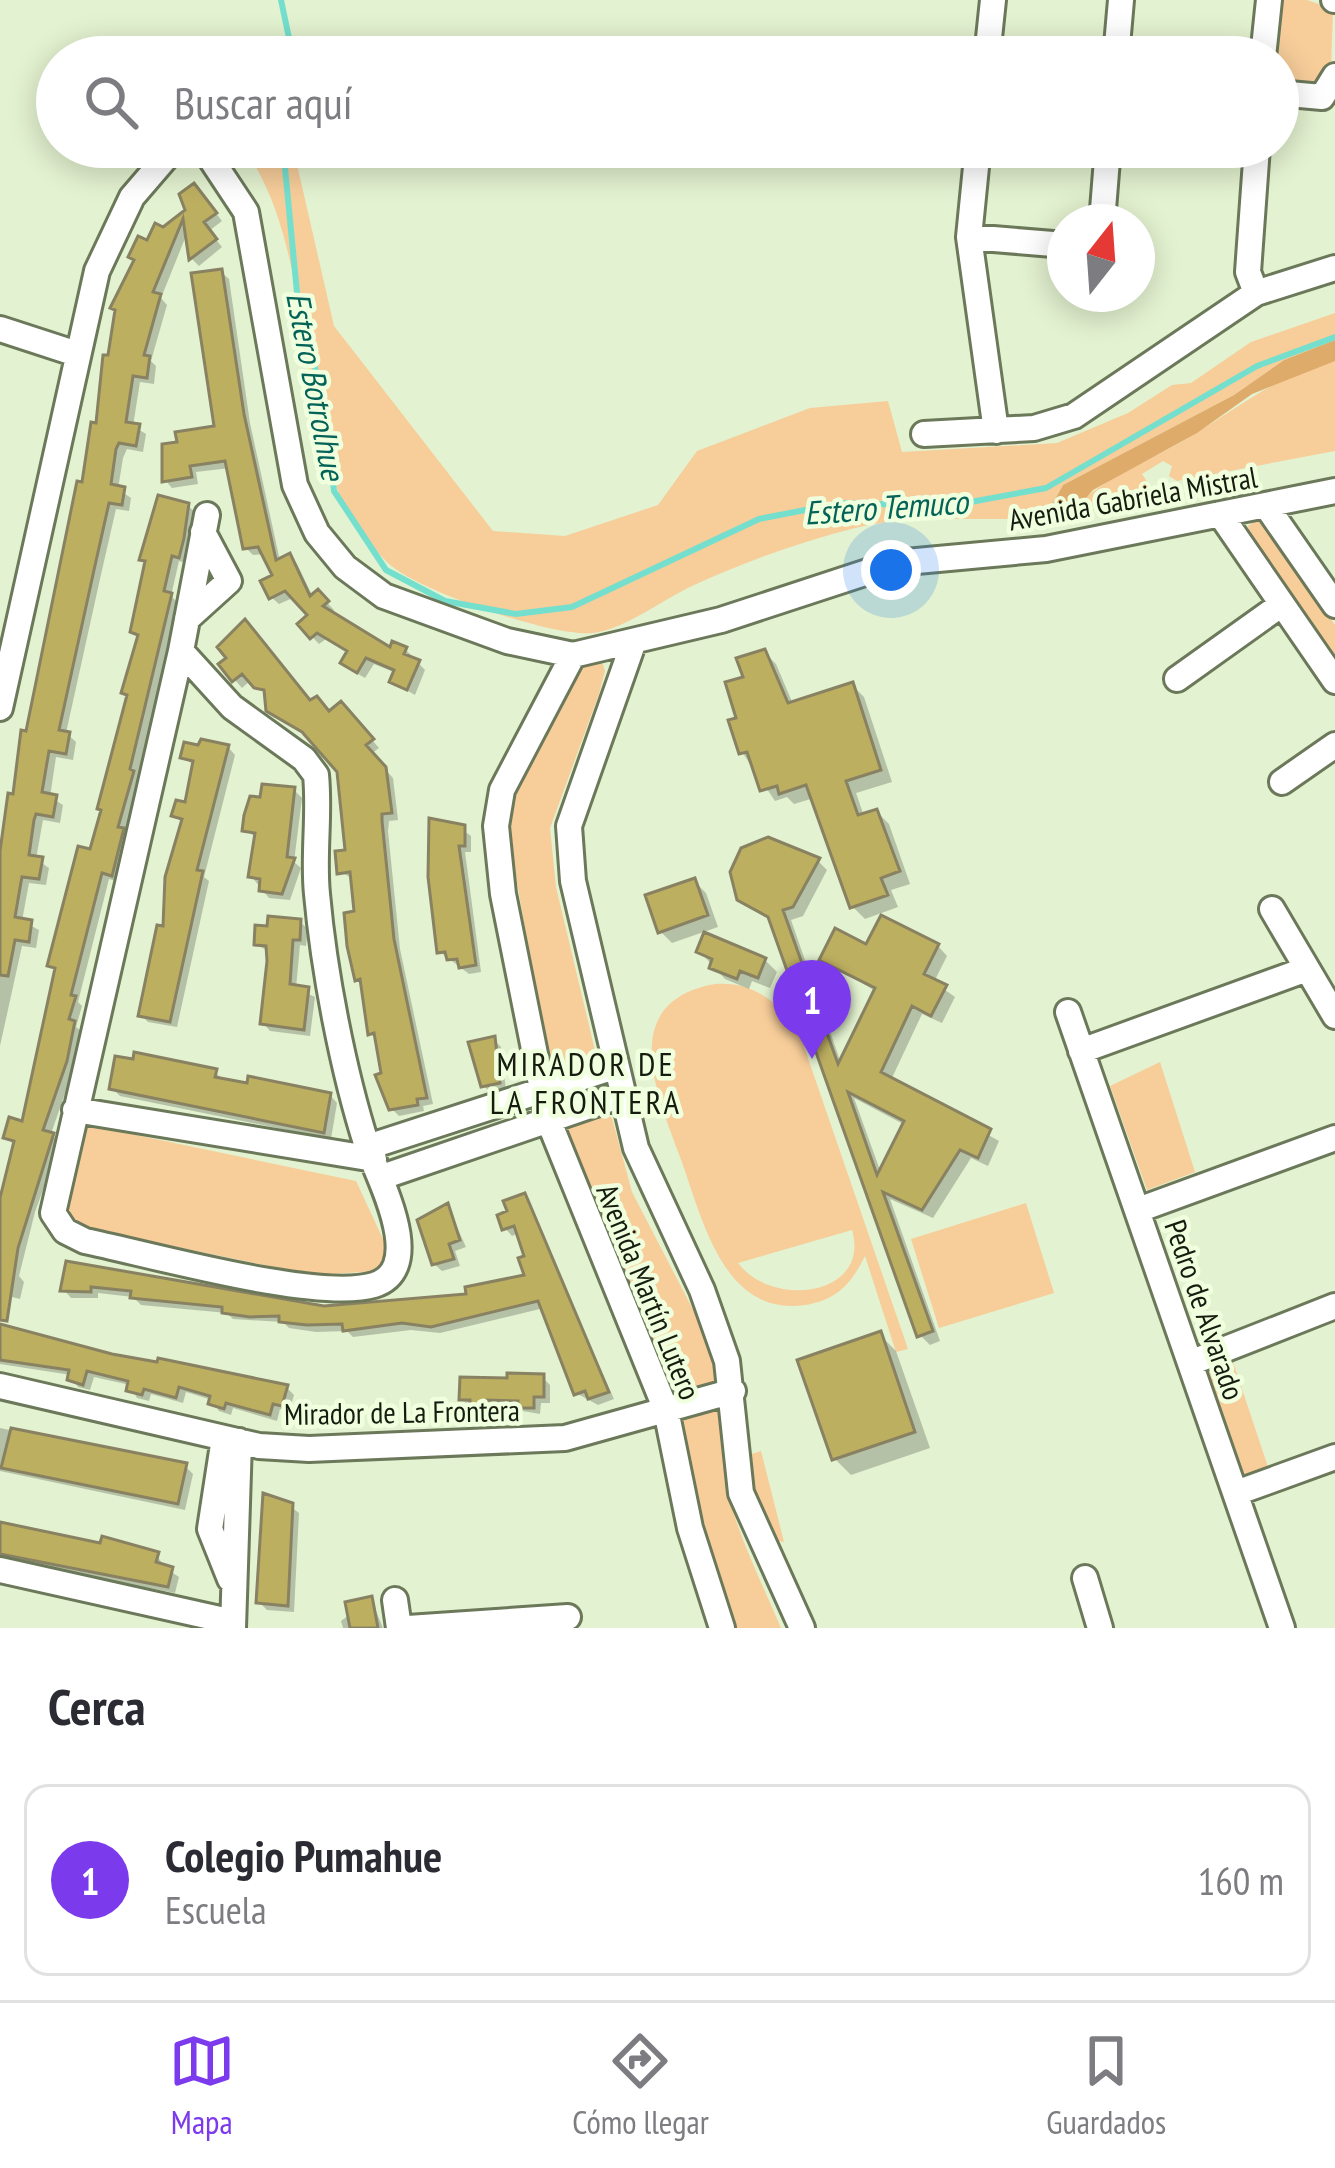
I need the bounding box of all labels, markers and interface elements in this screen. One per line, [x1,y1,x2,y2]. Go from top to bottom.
search box [36,36,1299,168]
icon: search [78,69,144,135]
text: Buscar aquí [174,73,353,131]
north arrow [1047,204,1155,312]
water label: Estero Botrolhue [277,288,356,486]
street label: Avenida Gabriela Mistral [1005,456,1260,539]
water label: Estero Temuco [803,479,972,534]
your location [861,540,921,600]
pin: 1 [773,960,851,1059]
district label: MIRADOR DE LA FRONTERA [490,1042,682,1123]
street label: Avenida Martín Lutero [588,1178,710,1405]
street label: Pedro de Alvarado [1156,1215,1254,1405]
street label: Mirador de La Frontera [284,1390,520,1433]
text: Cerca [48,1673,146,1739]
text: Colegio Pumahue [165,1826,442,1884]
text: 1 [81,1855,99,1906]
text: 160 m [1198,1855,1284,1906]
text: Escuela [165,1884,267,1935]
tab: Mapa [169,2028,235,2143]
tab: Cómo llegar [572,2028,709,2143]
tab: Guardados [1046,2028,1166,2143]

